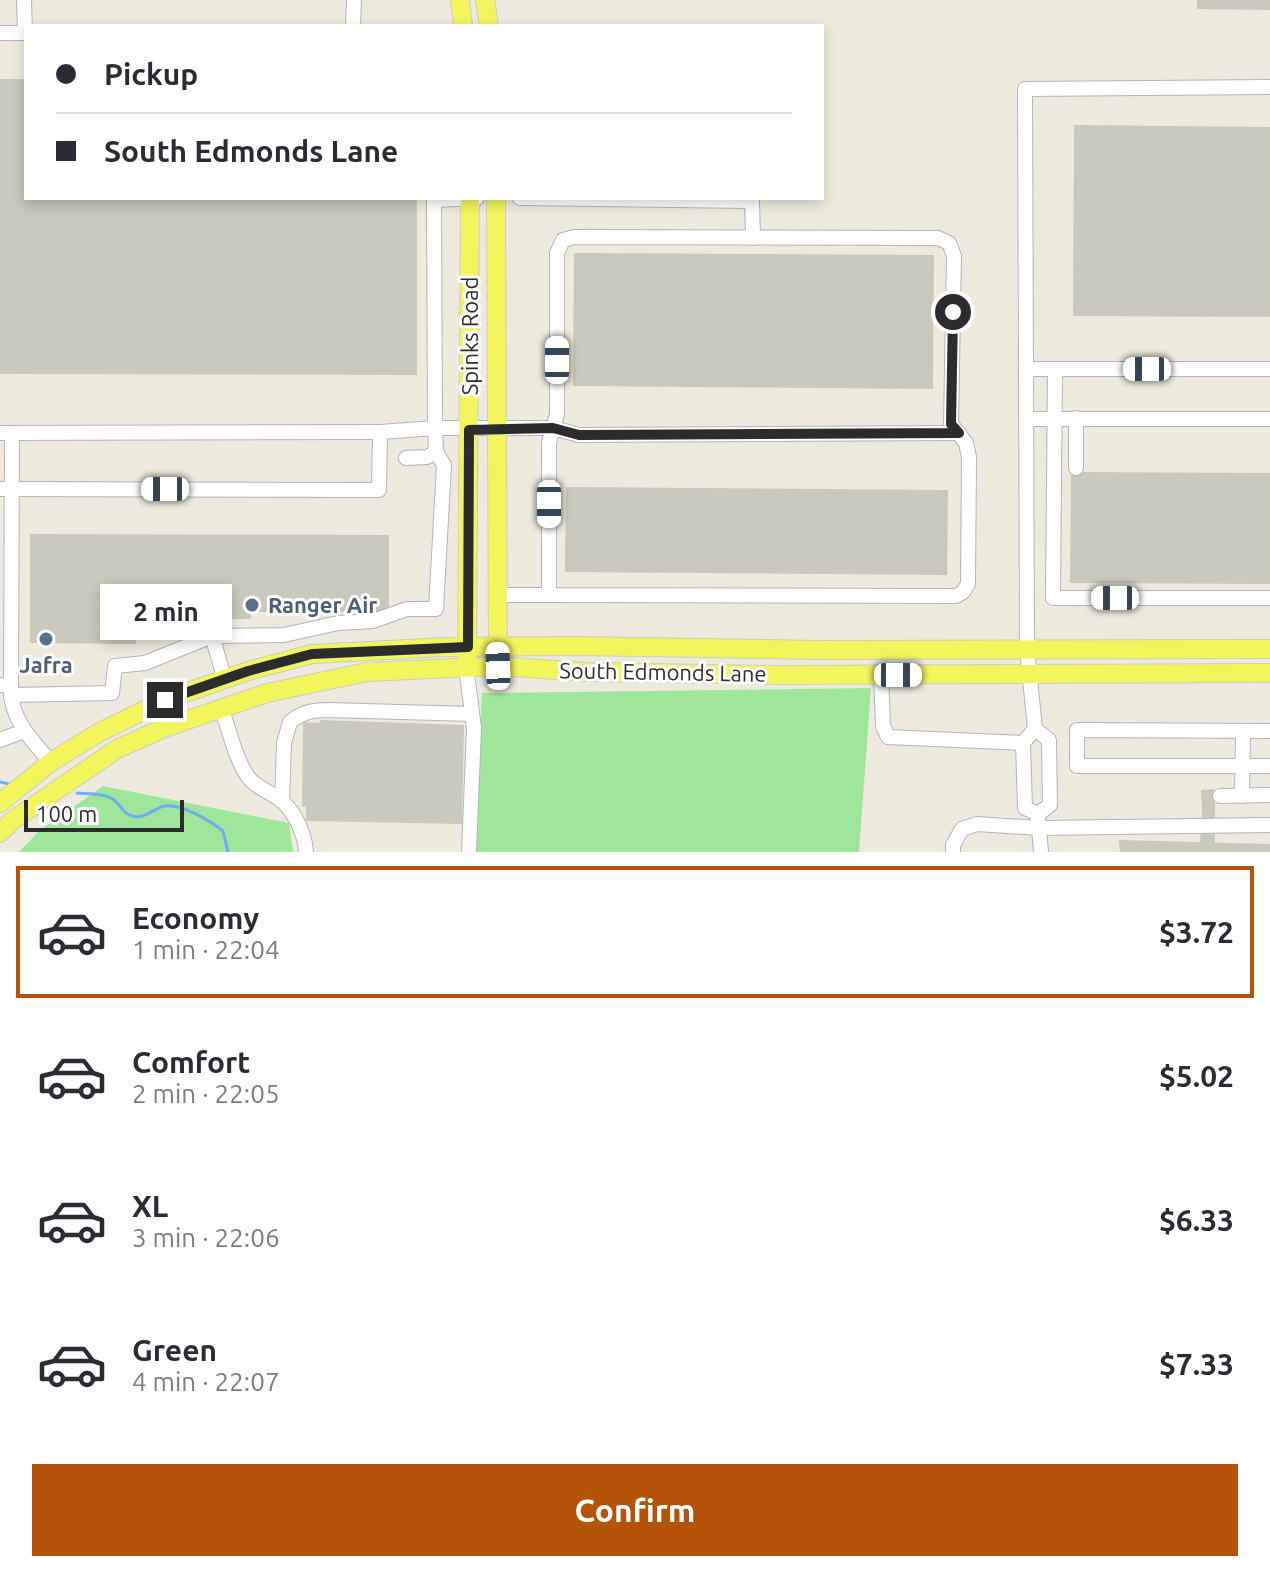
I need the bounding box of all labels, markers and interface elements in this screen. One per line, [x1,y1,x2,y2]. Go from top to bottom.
text: Pickup [104,57,198,91]
text: South Edmonds Lane [104,134,398,168]
street label: Spinks Road [457,277,482,395]
route start [935,294,971,330]
car [545,336,569,384]
car [1123,357,1171,381]
car [141,477,189,501]
car [537,480,561,528]
callout: 2 min [99,584,231,640]
car [1091,586,1139,610]
place label: Ranger Air [268,592,377,617]
marker: Ranger Air [243,596,261,614]
text: 2 min [133,597,199,626]
marker: Jafra [37,630,55,648]
car [485,642,511,690]
place label: Jafra [19,652,73,677]
street label: South Edmonds Lane [559,657,767,686]
car [874,663,922,687]
route end [147,682,183,718]
scale bar [24,796,184,832]
text: 100 m [36,801,97,826]
icon: car [36,896,108,968]
text: Economy [132,901,259,935]
text: $3.72 [1159,915,1234,949]
text: 1 min · 22:04 [132,935,280,964]
icon: car [36,1040,108,1112]
text: Comfort [132,1045,250,1079]
text: $5.02 [1159,1059,1234,1093]
text: 2 min · 22:05 [132,1079,280,1108]
icon: car [36,1184,108,1256]
text: XL [132,1189,168,1223]
text: $6.33 [1159,1203,1234,1237]
text: 3 min · 22:06 [132,1223,280,1252]
icon: car [36,1328,108,1400]
text: Green [132,1333,217,1367]
text: $7.33 [1159,1347,1234,1381]
text: 4 min · 22:07 [132,1367,280,1396]
button: Confirm [32,1464,1238,1556]

